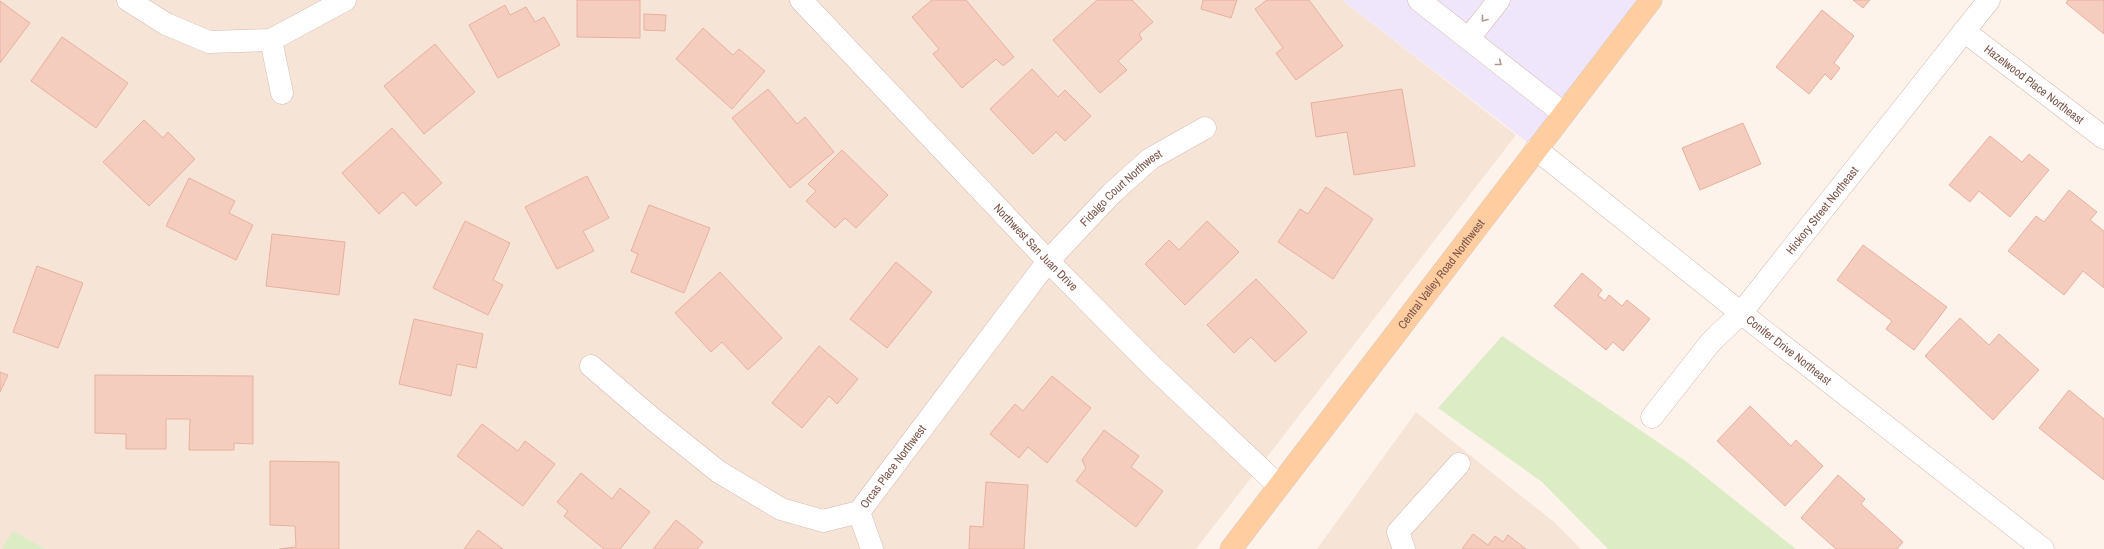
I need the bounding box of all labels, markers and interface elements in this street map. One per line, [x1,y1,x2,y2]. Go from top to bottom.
one-way arrow [1481,15,1488,22]
street label: Hazelwood Place Northeast [1981,41,2087,128]
one-way arrow [1495,58,1502,65]
street label: Fidalgo Court Northwest [1077,146,1165,230]
street label: Hickory Street Northeast [1782,163,1862,258]
street label: Northwest San Juan Drive [990,200,1081,294]
street label: Central Valley Road Northwest [1394,216,1488,332]
street label: Conifer Drive Northeast [1743,312,1835,389]
street label: Orcas Place Northwest [856,421,930,512]

